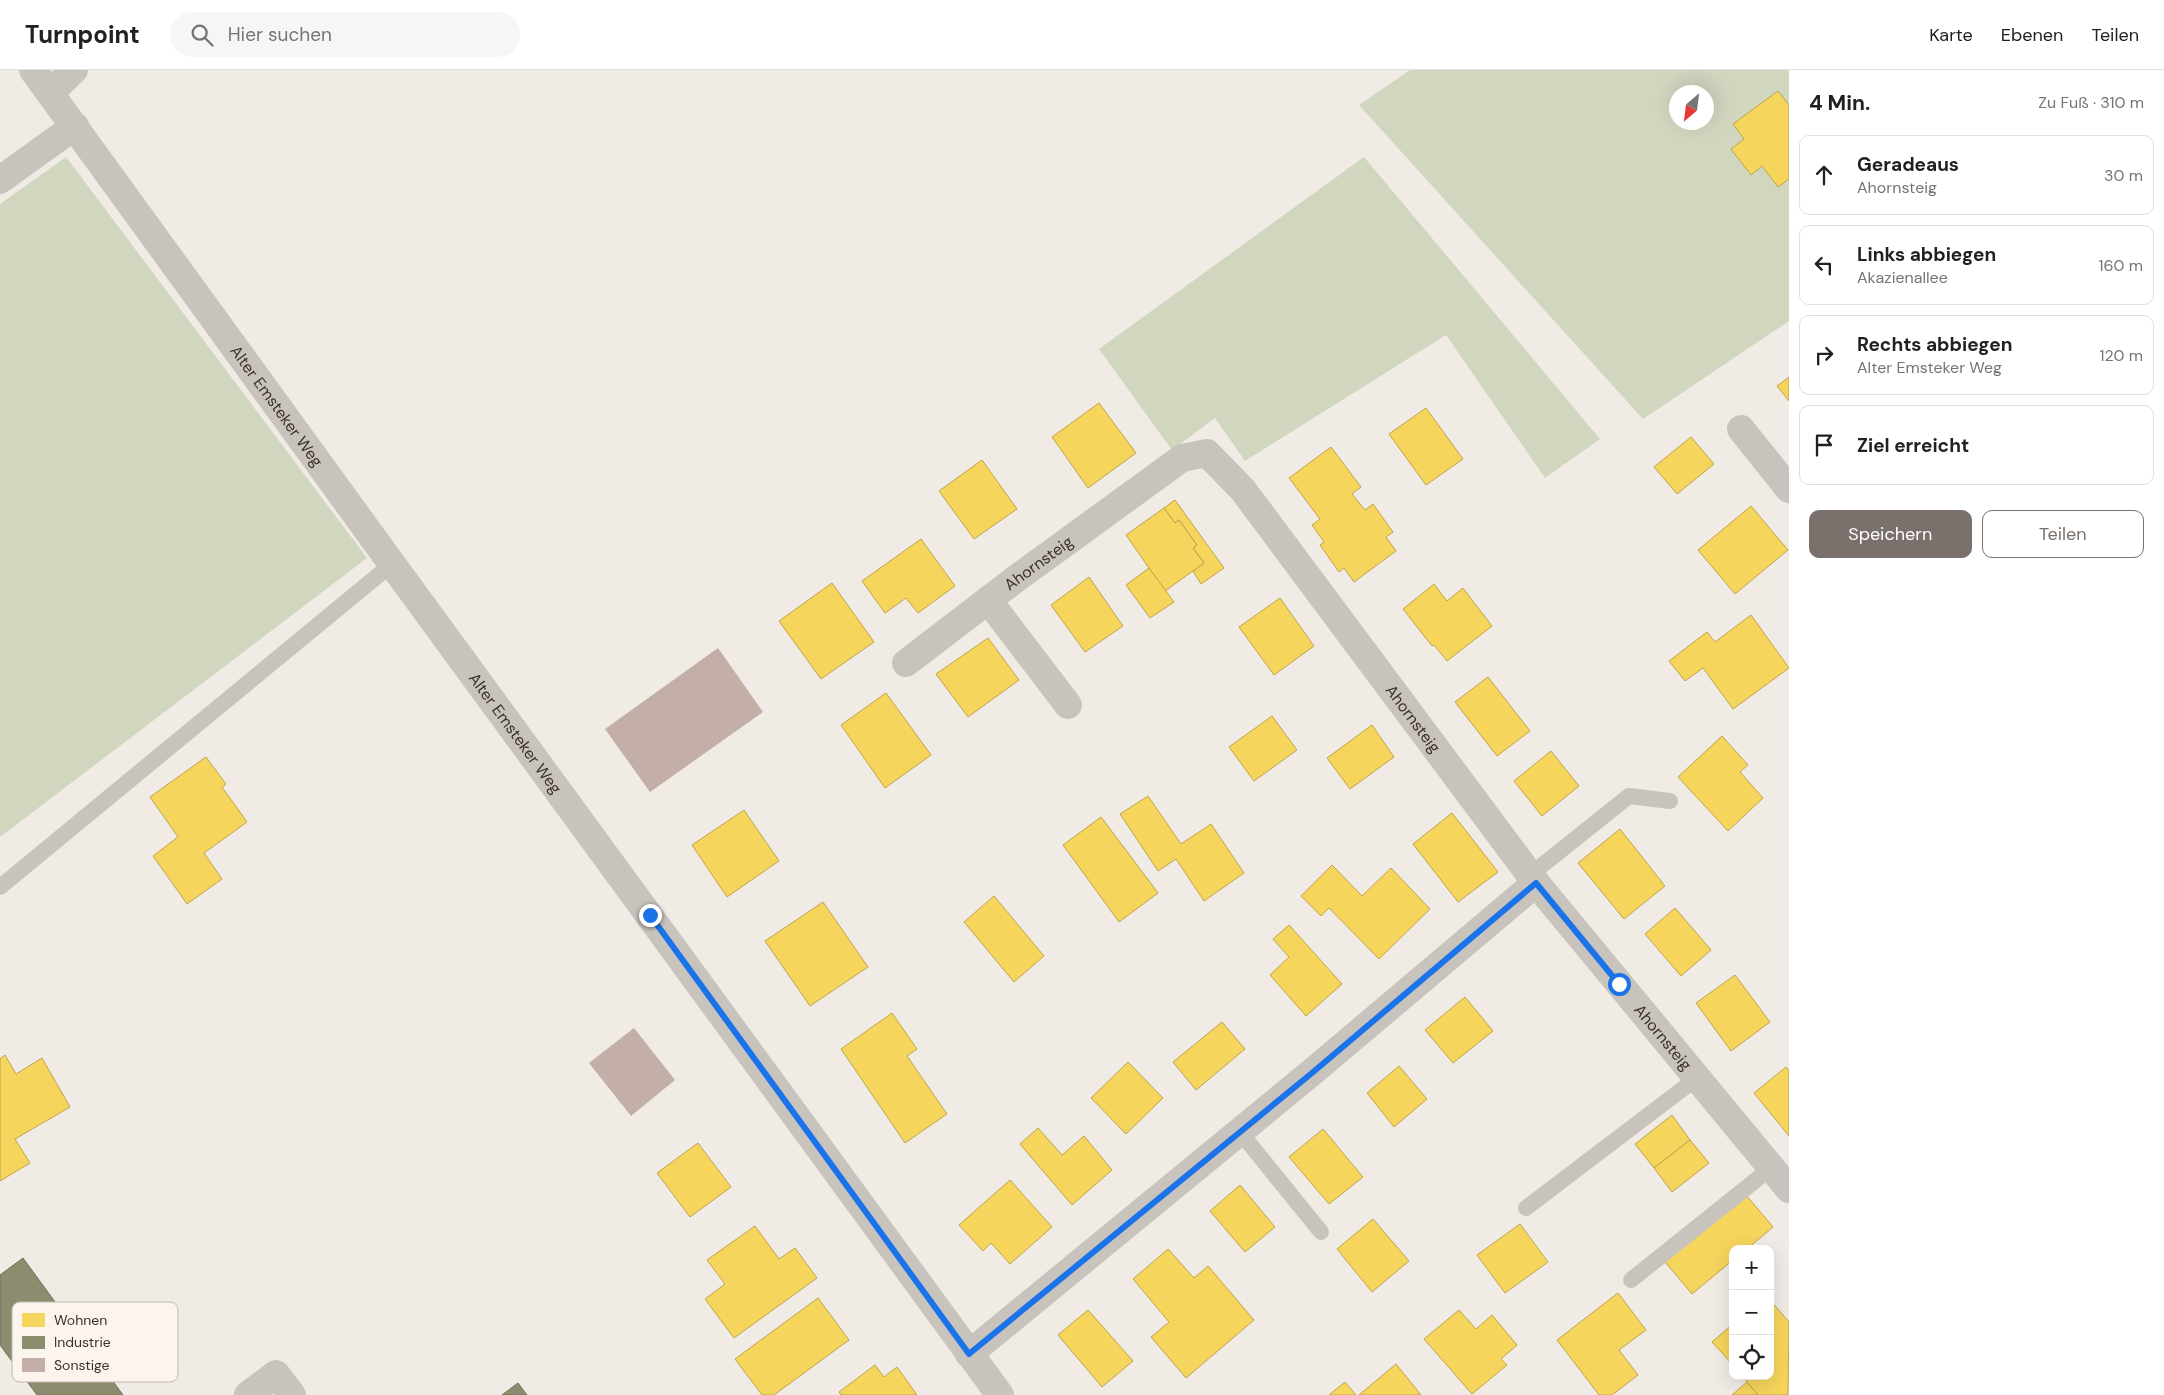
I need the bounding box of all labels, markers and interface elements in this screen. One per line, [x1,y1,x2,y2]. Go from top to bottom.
search box [170,12,520,57]
text: Turnpoint [25,19,140,50]
icon: search [188,21,216,49]
text: Hier suchen [228,22,332,47]
text: Karte [1929,23,1973,47]
text: Ebenen [2001,23,2063,47]
text: Teilen [2091,23,2139,47]
north arrow [1669,85,1714,130]
text: 4 Min. [1809,89,1870,117]
text: Zu Fuß · 310 m [2038,92,2144,113]
text: Geradeaus [1857,152,1959,177]
icon: ahead [1810,161,1838,189]
text: 30 m [2104,165,2143,186]
text: Ahornsteig [1857,177,1937,198]
text: Links abbiegen [1857,242,1996,267]
icon: left [1810,251,1838,279]
text: 160 m [2099,255,2143,276]
text: Akazienallee [1857,267,1948,288]
text: Rechts abbiegen [1857,332,2012,357]
street label: Alter Emsteker Weg [226,341,328,471]
icon: right [1810,341,1838,369]
text: 120 m [2099,345,2143,366]
text: Alter Emsteker Weg [1857,357,2002,378]
icon: arrive [1810,431,1838,459]
text: Ziel erreicht [1857,433,1969,458]
button: Speichern [1809,510,1972,558]
button: Teilen [1982,510,2144,558]
street label: Ahornsteig [1000,531,1077,595]
street label: Alter Emsteker Weg [464,668,567,798]
street label: Ahornsteig [1381,680,1446,757]
route end [639,904,662,927]
route start [1608,973,1631,996]
street label: Ahornsteig [1630,999,1697,1075]
map controls [1729,1245,1774,1380]
button: + [1729,1245,1774,1290]
button: − [1729,1290,1774,1335]
legend [12,1302,178,1382]
text: Wohnen [54,1311,107,1329]
text: Industrie [54,1333,111,1351]
button: locate [1729,1335,1774,1380]
text: Sonstige [54,1356,110,1374]

